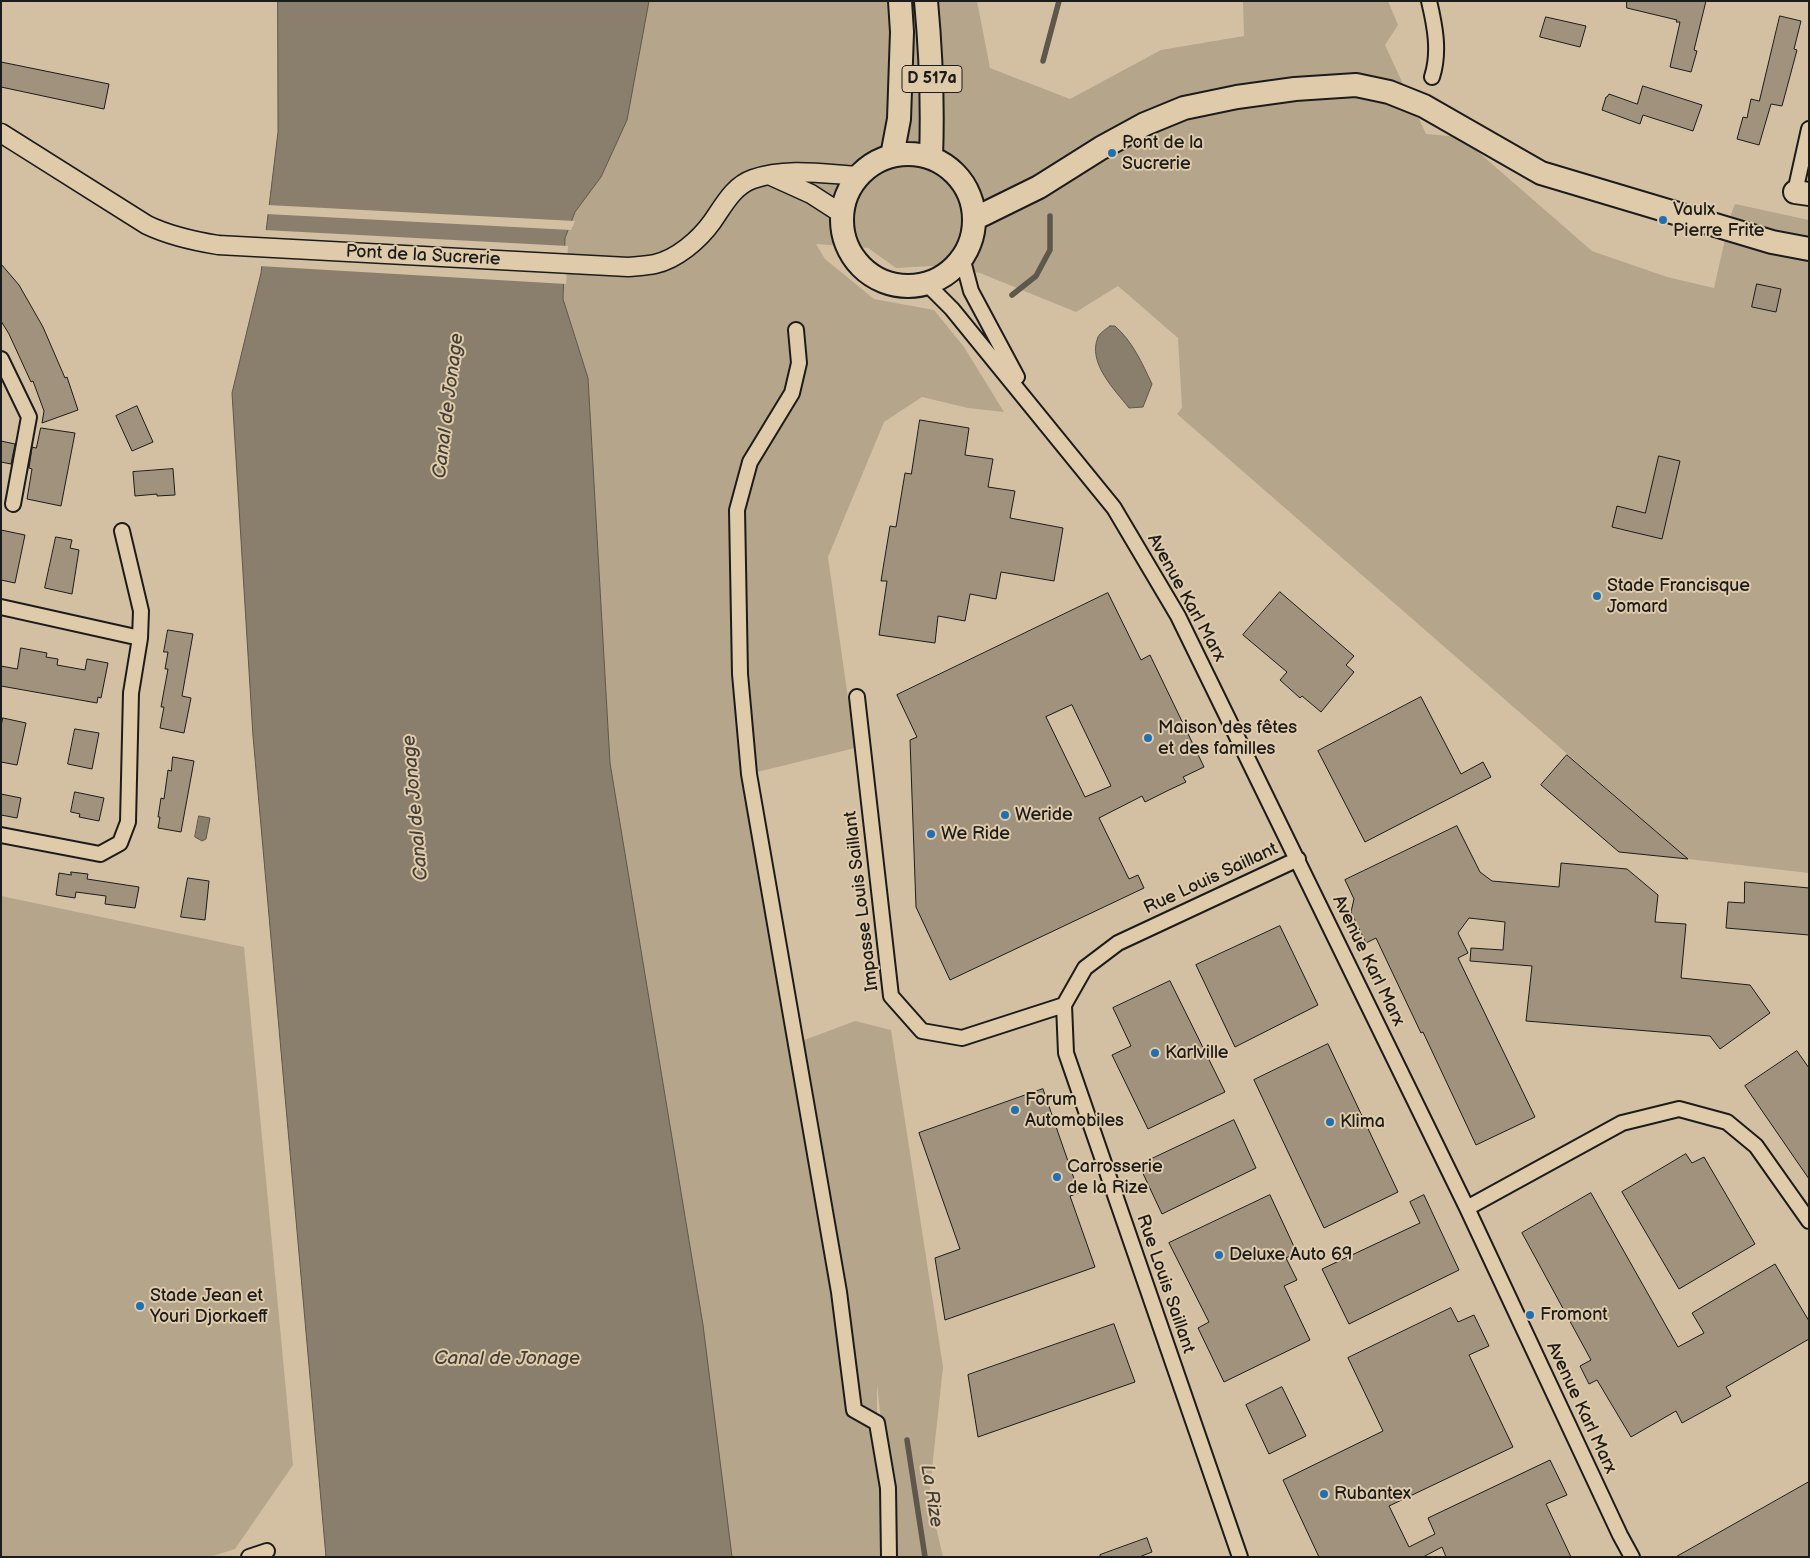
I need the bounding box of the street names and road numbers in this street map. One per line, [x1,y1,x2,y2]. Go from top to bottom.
road number: D 517a [902,66,962,92]
street label: Pont de la Sucrerie [345,241,501,271]
street label: Avenue Karl Marx [1142,530,1230,666]
street label: Impasse Louis Saillant [840,810,884,992]
street label: Rue Louis Saillant [1141,839,1281,919]
street label: Avenue Karl Marx [1327,892,1409,1030]
street label: Rue Louis Saillant [1131,1212,1199,1356]
street label: Avenue Karl Marx [1541,1339,1621,1477]

